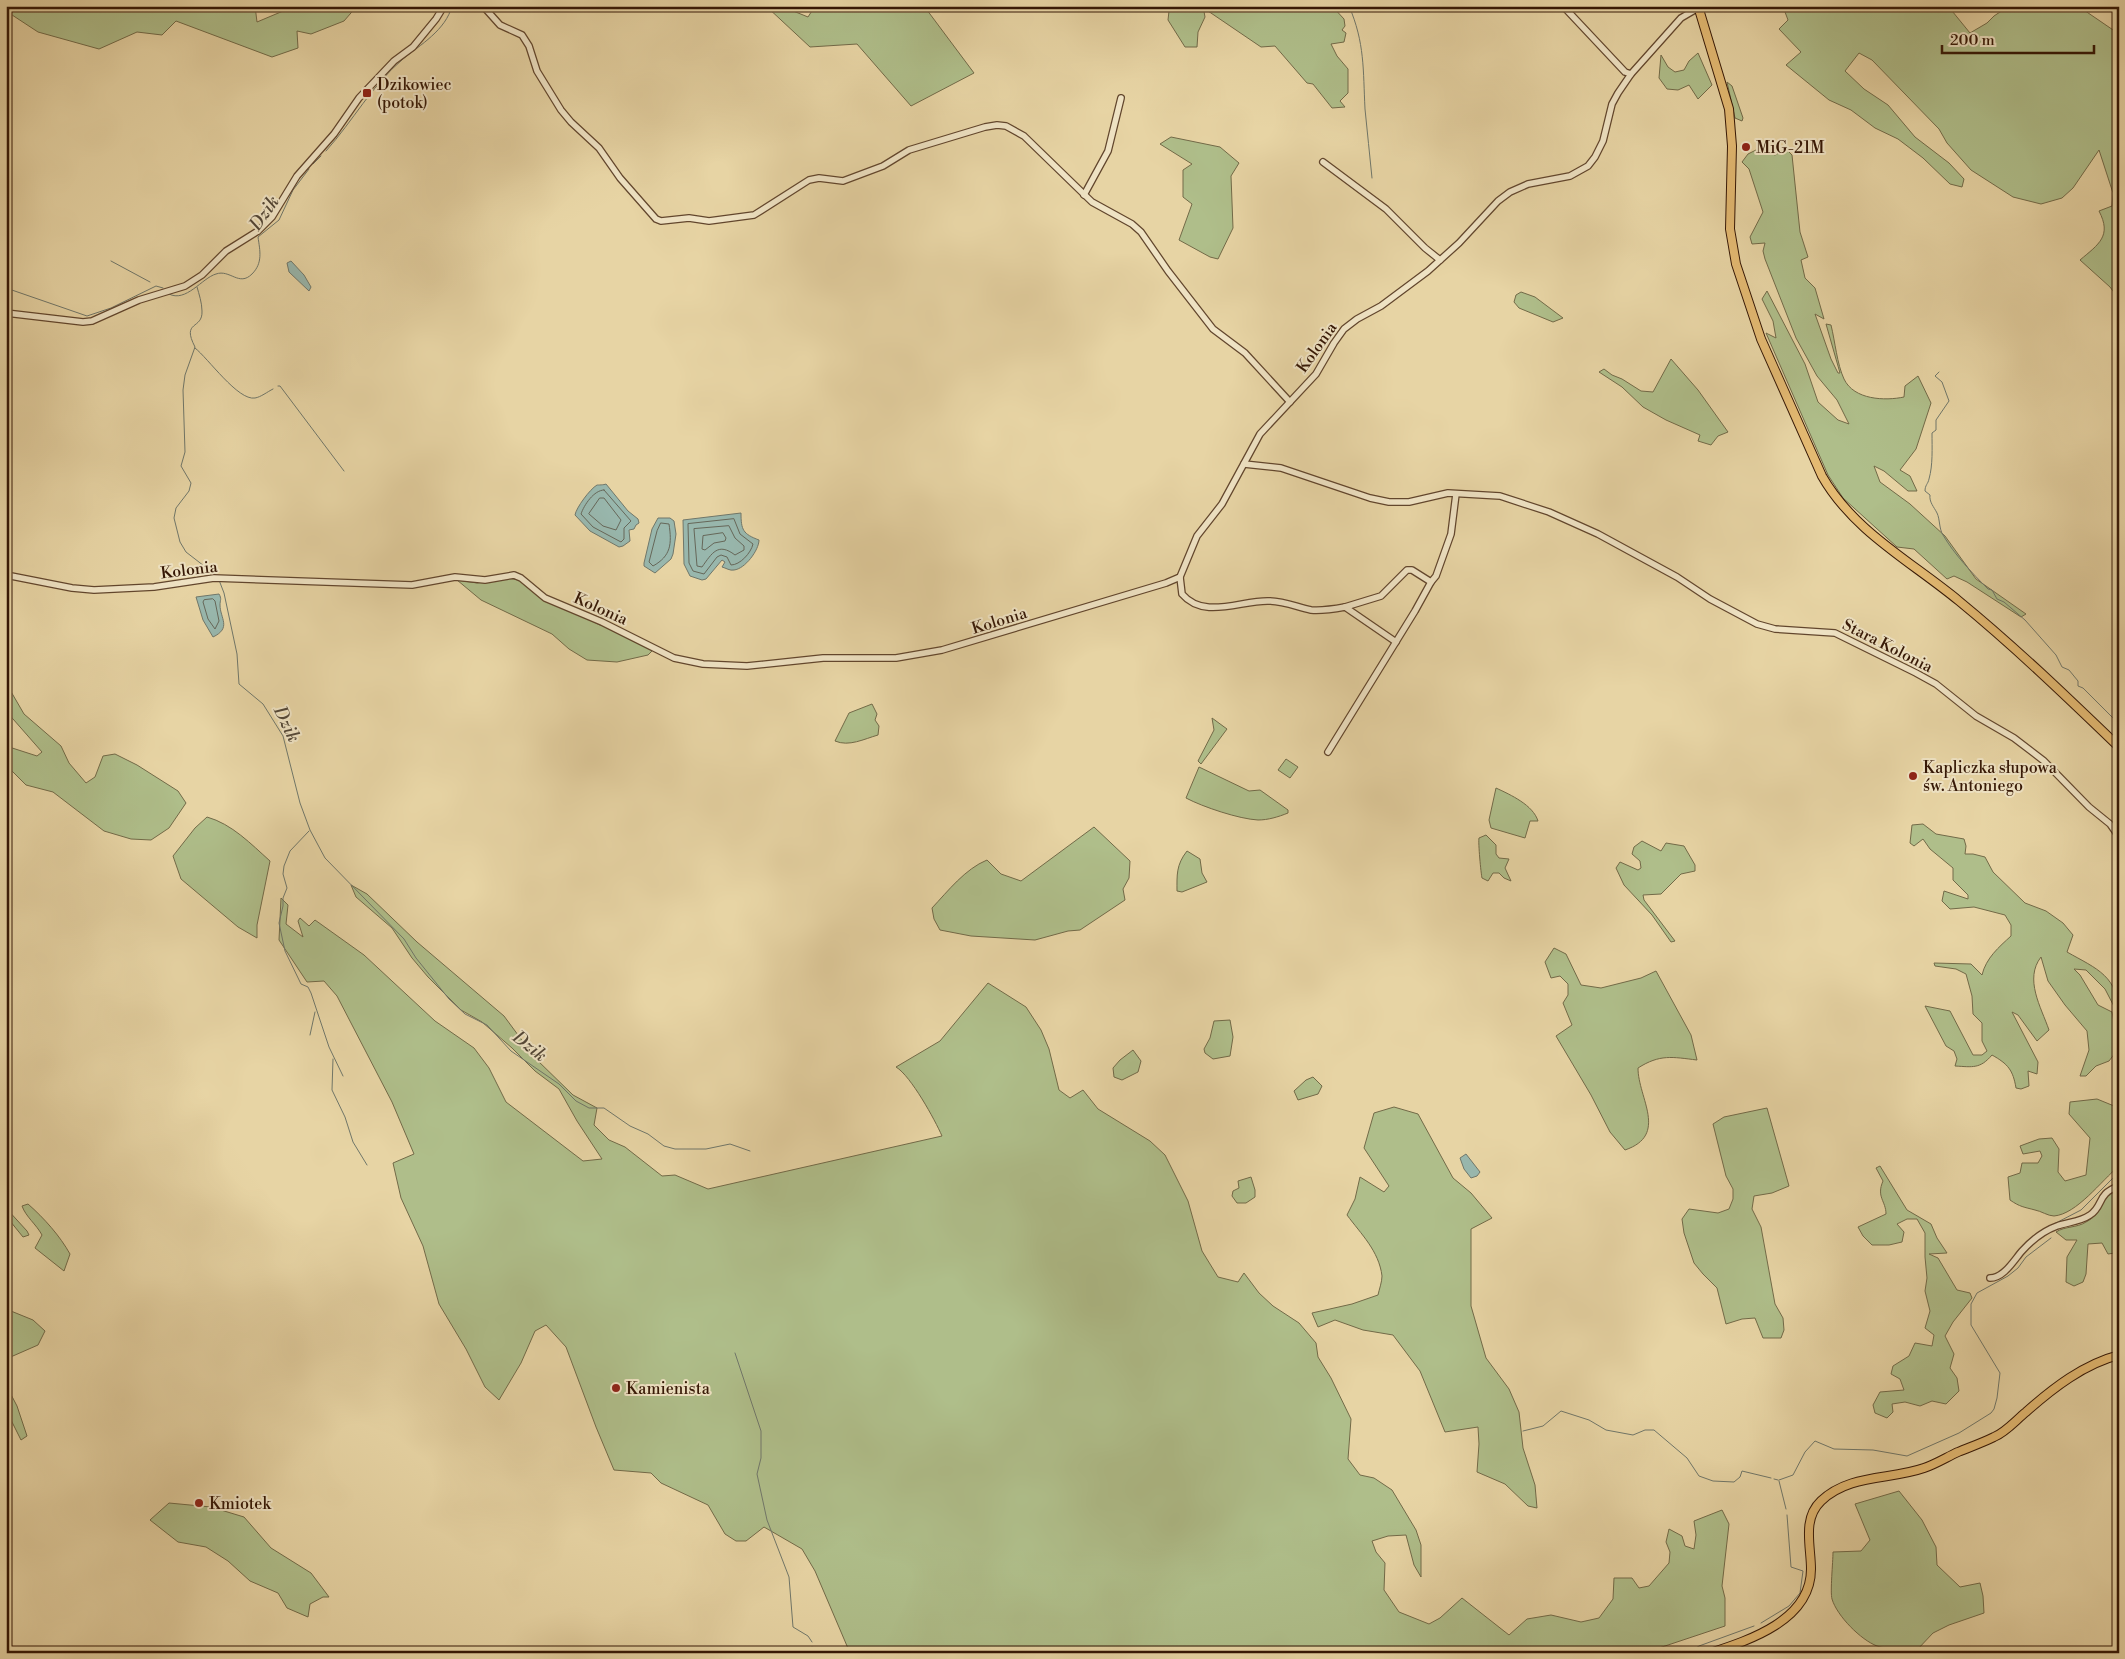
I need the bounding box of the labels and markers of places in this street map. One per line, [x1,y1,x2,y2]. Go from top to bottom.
place label: Dzikowiec (potok) [377,75,452,113]
marker: Dzikowiec (potok) [361,87,373,99]
place label: MiG-21M [1756,138,1824,158]
marker: MiG-21M [1740,141,1752,153]
place label: Kapliczka słupowa św. Antoniego [1923,758,2058,796]
marker: Kapliczka słupowa św. Antoniego [1907,770,1919,782]
place label: Kamienista [626,1379,711,1399]
marker: Kamienista [610,1382,622,1394]
place label: Kmiotek [209,1494,272,1514]
marker: Kmiotek [193,1497,205,1509]

